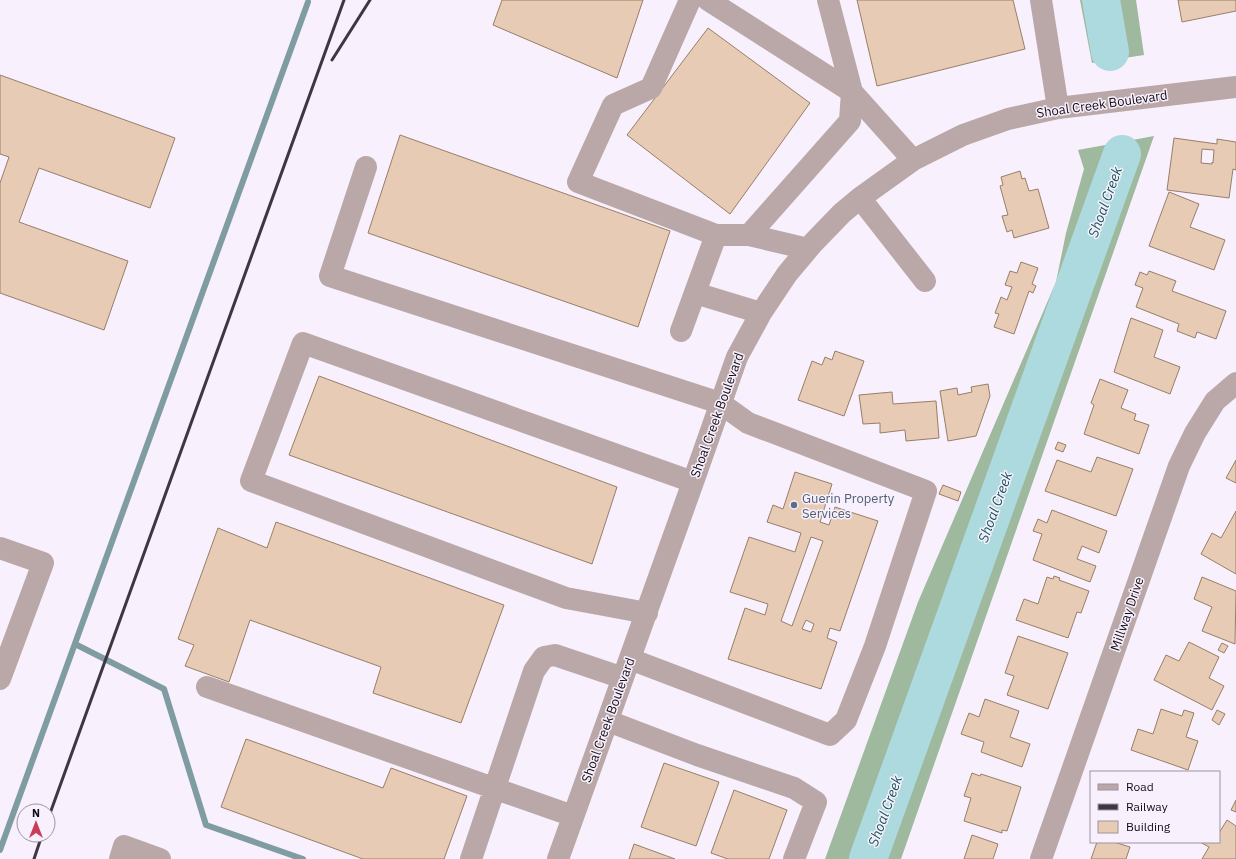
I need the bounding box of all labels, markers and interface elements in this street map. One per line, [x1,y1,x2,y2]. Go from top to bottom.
street label: Shoal Creek Boulevard [1035,86,1169,122]
water label: Shoal Creek [1084,164,1126,240]
street label: Shoal Creek Boulevard [686,350,748,480]
water label: Shoal Creek [974,469,1016,545]
place label: Guerin Property Services [802,490,895,522]
marker: Guerin Property Services [789,500,799,510]
street label: Millway Drive [1106,575,1148,653]
street label: Shoal Creek Boulevard [577,655,639,785]
legend [1090,771,1220,843]
water label: Shoal Creek [864,773,906,849]
text: Road [1126,779,1154,794]
text: Railway [1126,799,1168,814]
north arrow [16,803,56,843]
text: N [32,806,40,820]
text: Building [1126,819,1171,834]

